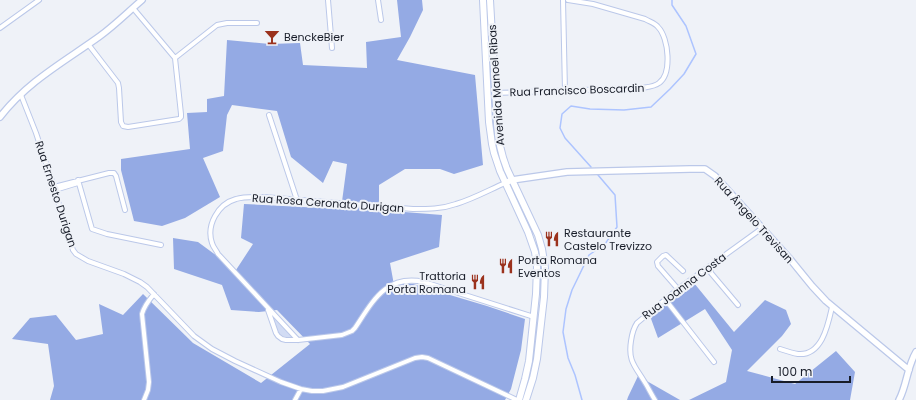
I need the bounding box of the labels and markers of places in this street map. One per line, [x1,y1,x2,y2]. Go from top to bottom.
bar icon: BenckeBier [263,28,281,46]
place label: BenckeBier [284,29,344,45]
place label: Restaurante Castelo Trevizzo [564,225,652,254]
restaurant icon: Restaurante Castelo Trevizzo [543,230,561,248]
place label: Porta Romana Eventos [518,252,597,281]
restaurant icon: Porta Romana Eventos [497,257,515,275]
place label: Trattoria Porta Romana [387,268,466,297]
restaurant icon: Trattoria Porta Romana [469,273,487,291]

